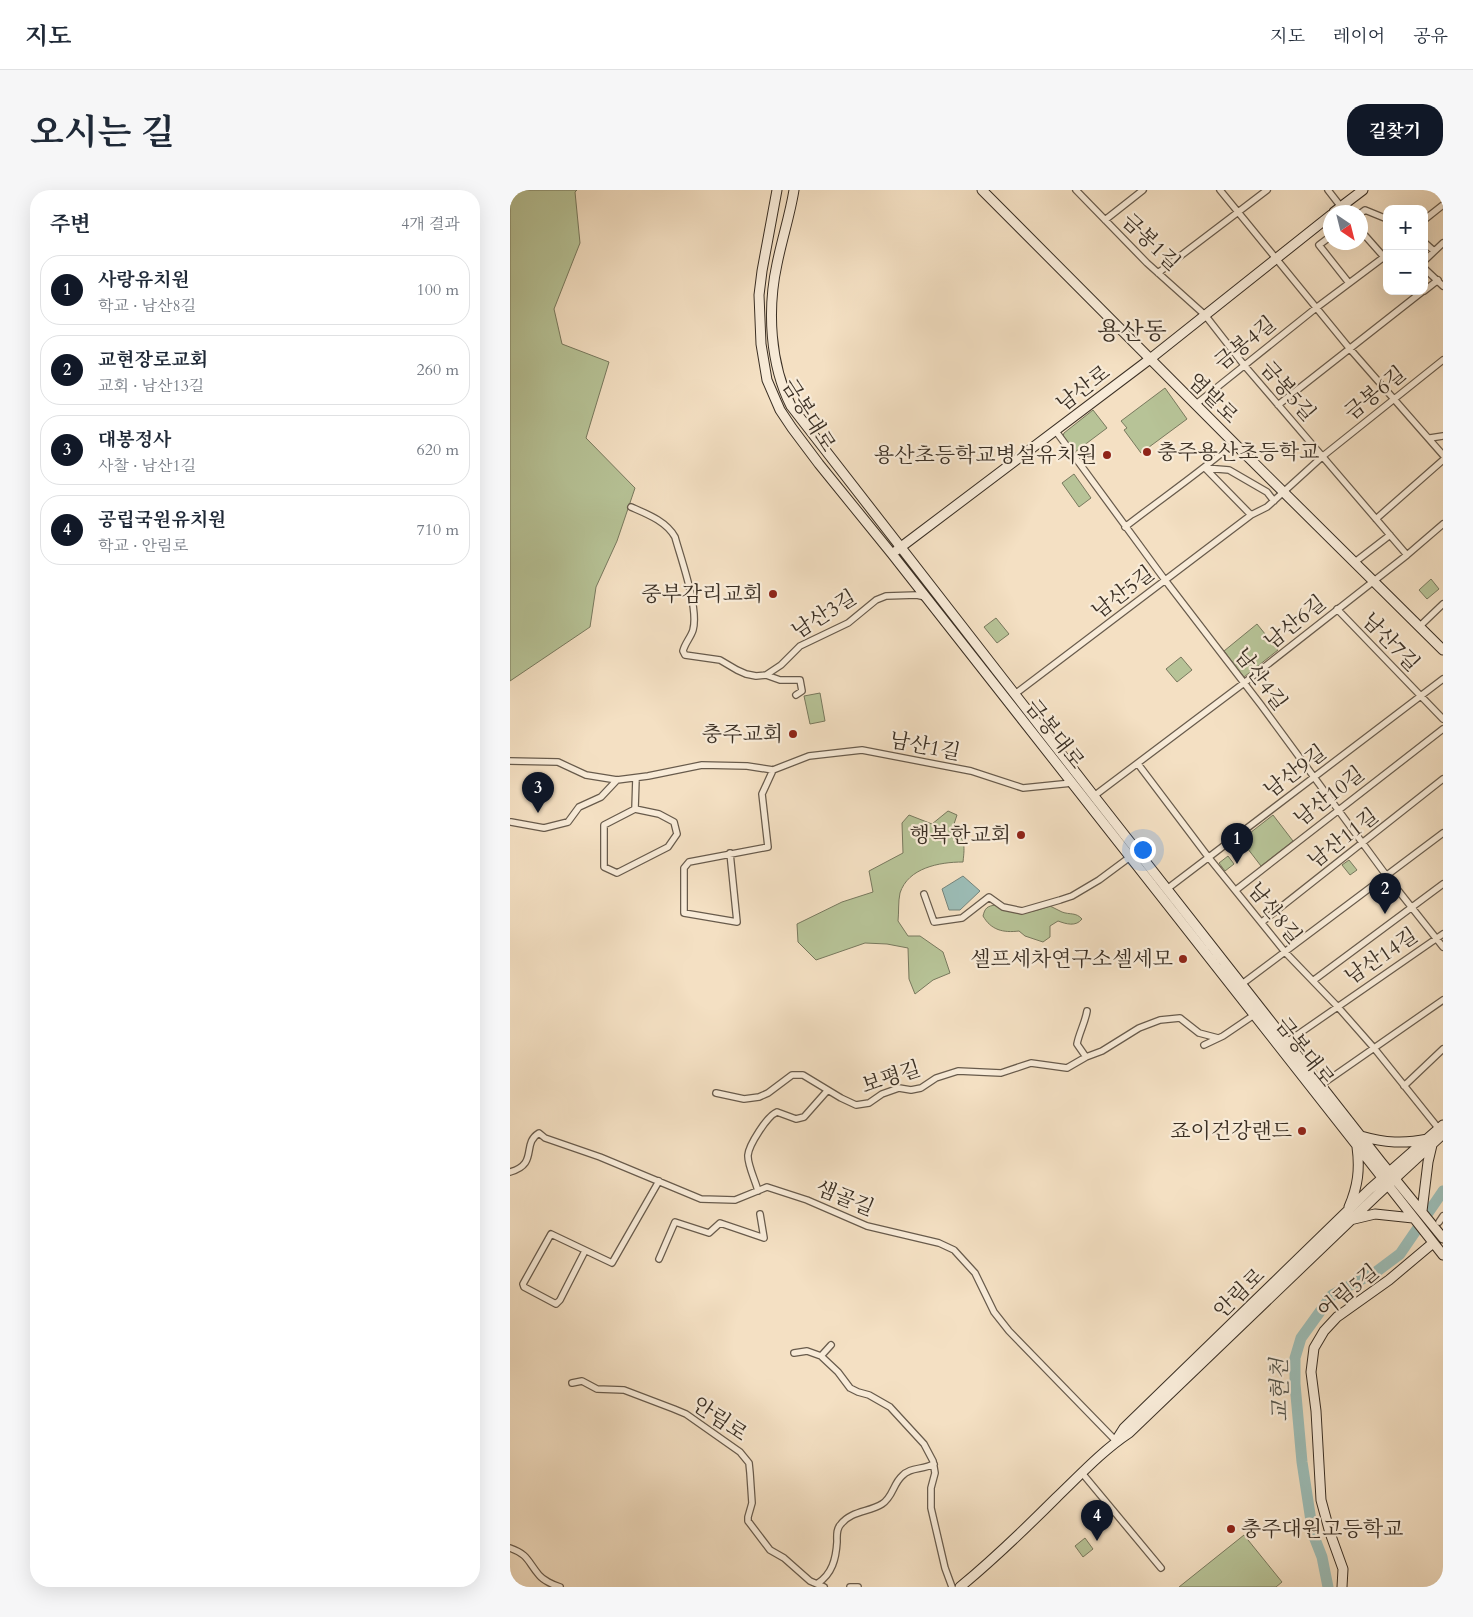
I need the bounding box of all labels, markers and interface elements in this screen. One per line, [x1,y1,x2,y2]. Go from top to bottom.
text: 지도 [25,20,71,53]
text: 지도 [1270,24,1305,49]
text: 레이어 [1333,24,1385,49]
text: 공유 [1413,24,1448,49]
button: 길찾기 [1347,104,1443,156]
text: 오시는 길 [30,109,175,157]
north arrow [1323,205,1368,250]
map controls [1383,205,1428,295]
button: + [1383,205,1428,250]
street label: 금봉1길 [1115,207,1186,278]
text: 주변 [50,210,91,239]
text: 4개 결과 [401,213,460,235]
button: − [1383,250,1428,295]
text: 사랑유치원 [98,267,190,293]
text: 1 [63,279,71,301]
text: 100 m [417,279,459,301]
text: 학교 · 남산8길 [98,295,196,317]
street label: 금봉4길 [1208,310,1282,377]
district label: 용산동 [1097,315,1167,348]
text: 교현장로교회 [98,347,208,373]
street label: 금봉5길 [1253,355,1322,428]
text: 2 [63,359,71,381]
text: 260 m [417,359,459,381]
street label: 남산로 [1050,359,1116,418]
street label: 금봉6길 [1338,360,1412,427]
street label: 염밭로 [1181,367,1244,430]
street label: 금봉대로 [775,373,842,457]
text: 교회 · 남산13길 [98,375,204,397]
text: 대봉정사 [98,427,171,453]
place label: 충주용산초등학교 [1157,438,1319,467]
text: 3 [63,439,71,461]
text: 620 m [417,439,459,461]
place label: 용산초등학교병설유치원 [874,441,1097,470]
marker: 충주용산초등학교 [1141,446,1153,458]
marker: 용산초등학교병설유치원 [1101,449,1113,461]
text: 사찰 · 남산1길 [98,455,196,477]
text: 공립국원유치원 [98,507,226,533]
text: 4 [63,519,71,541]
text: 710 m [417,519,459,541]
text: 학교 · 안림로 [98,535,188,557]
street label: 남산5길 [1086,559,1161,626]
place label: 중부감리교회 [641,580,763,609]
street label: 남산3길 [786,583,862,646]
marker: 중부감리교회 [767,588,779,600]
street label: 남산6길 [1258,589,1332,656]
street label: 남산7길 [1355,607,1426,678]
street label: 남산4길 [1227,642,1294,717]
street label: 금봉대로 [1018,693,1091,775]
place label: 충주교회 [702,720,783,749]
street label: 남산1길 [887,725,963,768]
marker: 충주교회 [787,728,799,740]
street label: 남산9길 [1258,738,1333,805]
street label: 남산10길 [1288,760,1371,833]
pin: 3 [522,772,554,813]
street label: 남산11길 [1302,802,1385,875]
place label: 행복한교회 [910,821,1011,850]
pin: 1 [1221,823,1253,864]
marker: 행복한교회 [1015,829,1027,841]
your location [1130,837,1156,863]
pin: 2 [1369,873,1401,914]
street label: 남산8길 [1241,876,1308,950]
street label: 남산14길 [1339,921,1424,991]
place label: 셀프세차연구소셀세모 [970,945,1173,974]
marker: 셀프세차연구소셀세모 [1177,953,1189,965]
street label: 금봉대로 [1268,1011,1341,1093]
street label: 보평길 [858,1054,925,1101]
place label: 죠이건강랜드 [1170,1117,1292,1146]
marker: 죠이건강랜드 [1296,1125,1308,1137]
street label: 샘골길 [811,1174,878,1223]
street label: 어림5길 [1311,1258,1385,1325]
street label: 안림로 [1207,1262,1271,1325]
water label: 교현천 [1264,1356,1296,1422]
street label: 안림로 [686,1390,753,1448]
pin: 4 [1081,1500,1113,1541]
place label: 충주대원고등학교 [1241,1515,1403,1544]
marker: 충주대원고등학교 [1225,1523,1237,1535]

